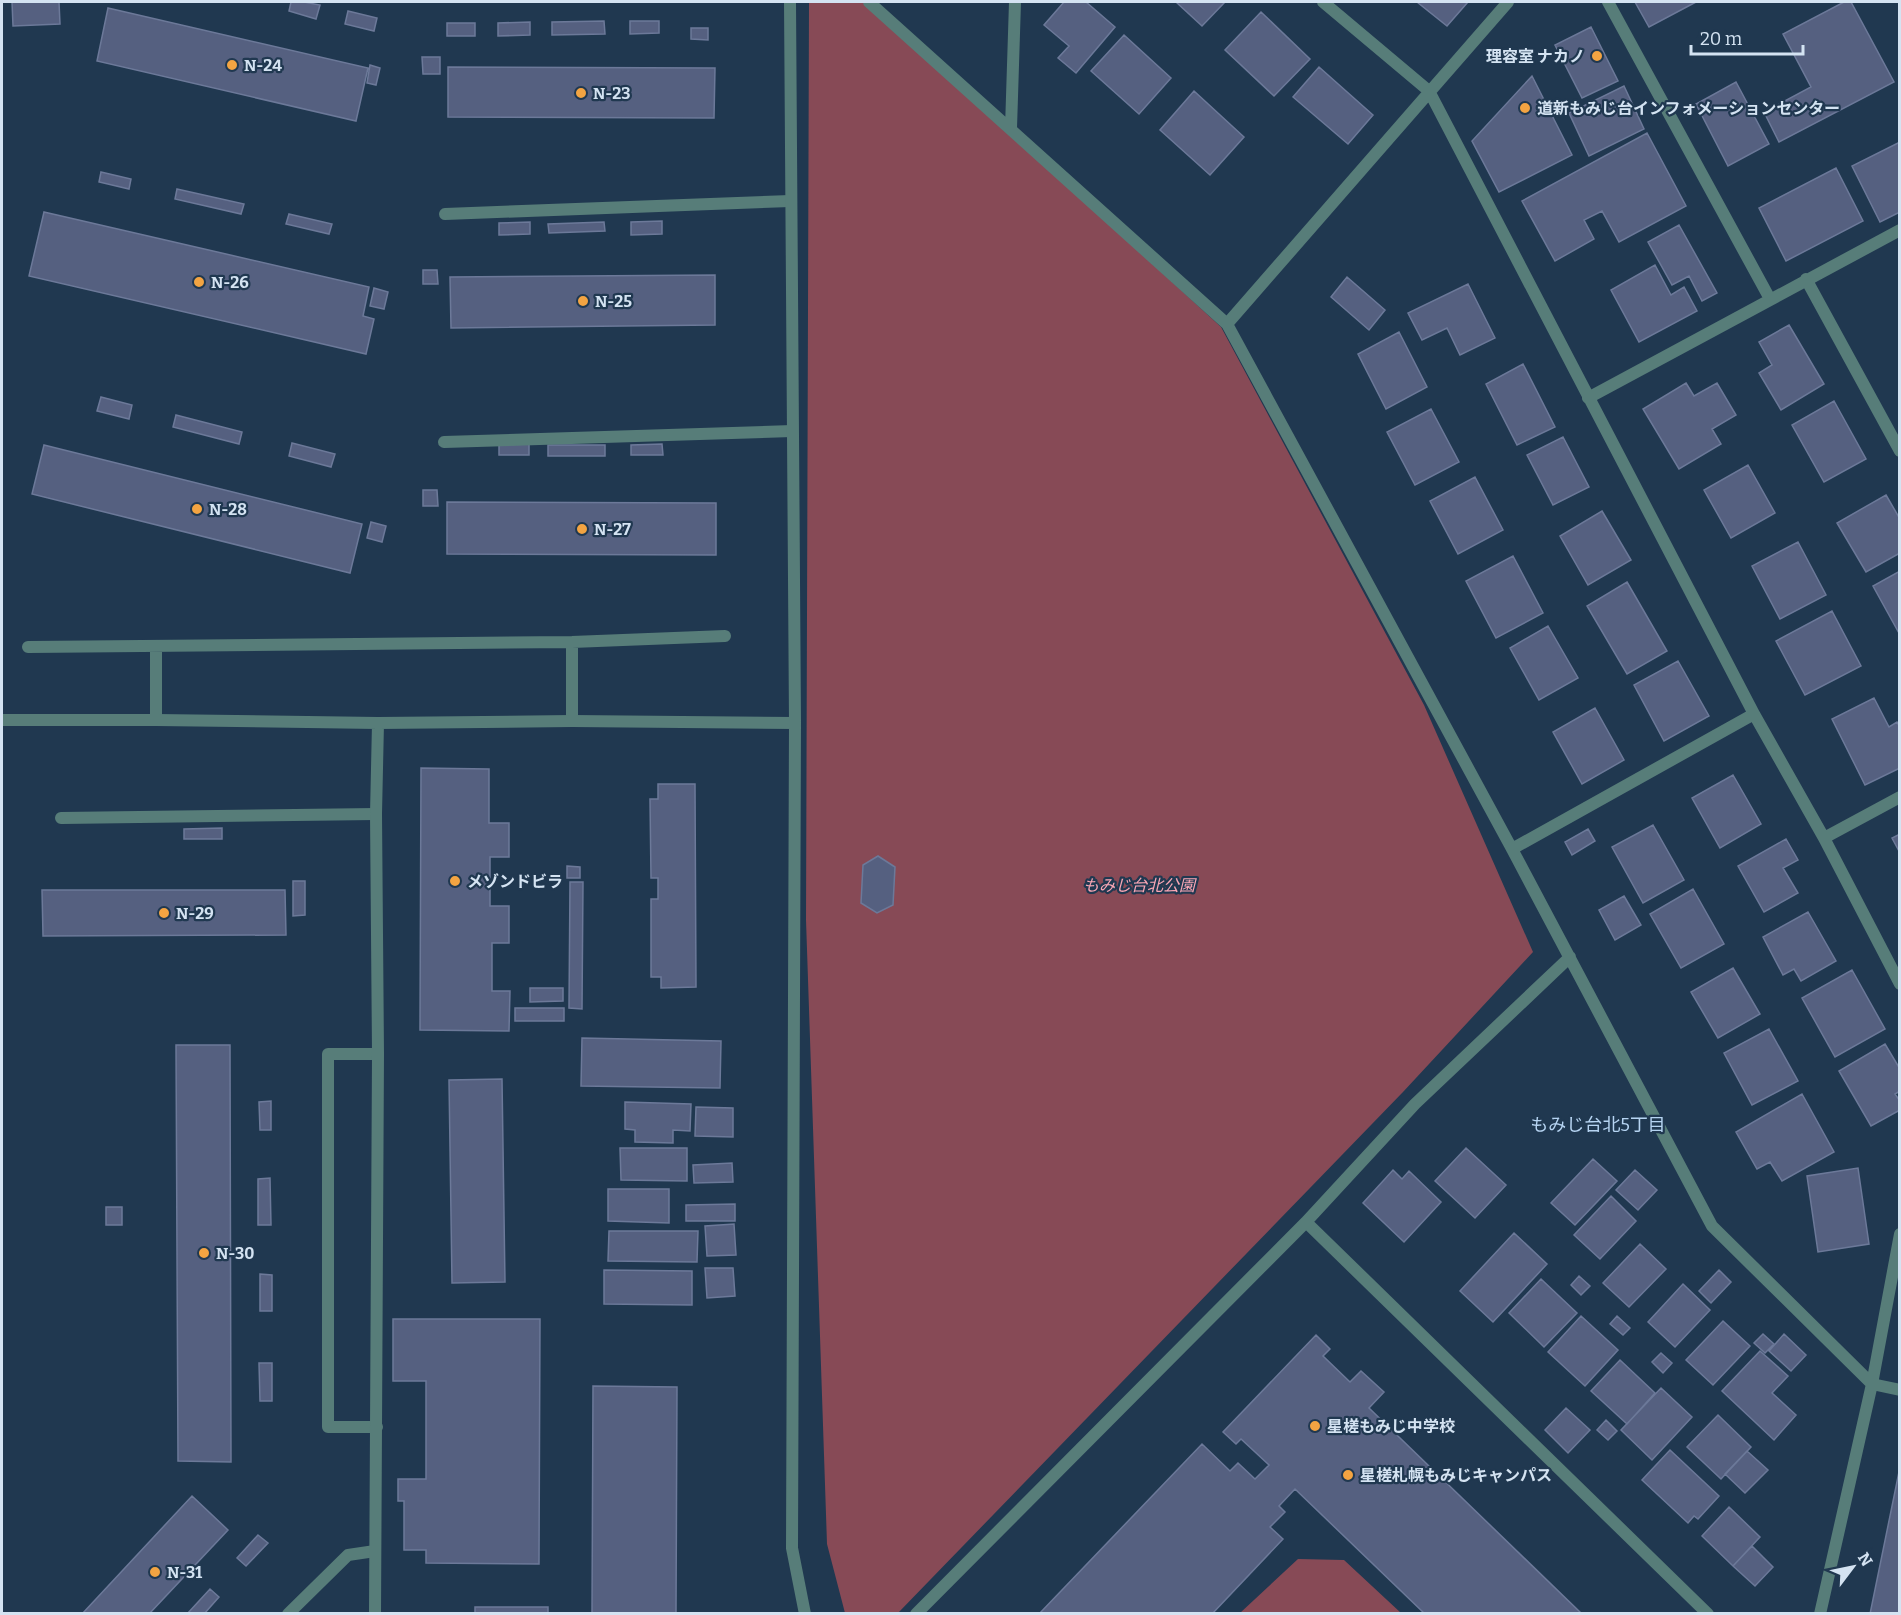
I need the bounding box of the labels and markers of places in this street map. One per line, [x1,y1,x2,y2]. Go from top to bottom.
place label: 理容室 ナカノ [1486,47,1585,66]
marker: 理容室 ナカノ [1590,49,1604,63]
place label: N-24 [244,56,282,75]
marker: N-24 [225,58,239,72]
place label: N-23 [593,84,631,103]
marker: N-23 [574,86,588,100]
place label: 道新もみじ台インフォメーションセンター [1537,99,1840,118]
marker: 道新もみじ台インフォメーションセンター [1518,101,1532,115]
place label: N-26 [211,273,249,292]
marker: N-26 [192,275,206,289]
place label: N-25 [595,292,632,311]
marker: N-25 [576,294,590,308]
place label: N-28 [209,500,247,519]
marker: N-28 [190,502,204,516]
place label: N-27 [594,520,631,539]
marker: N-27 [575,522,589,536]
place label: メゾンドビラ [467,872,563,891]
marker: メゾンドビラ [448,874,462,888]
place label: N-29 [176,904,214,923]
marker: N-29 [157,906,171,920]
place label: N-30 [216,1244,255,1263]
marker: N-30 [197,1246,211,1260]
place label: 星槎もみじ中学校 [1327,1417,1455,1436]
marker: 星槎もみじ中学校 [1308,1419,1322,1433]
place label: 星槎札幌もみじキャンパス [1360,1466,1552,1485]
marker: 星槎札幌もみじキャンパス [1341,1468,1355,1482]
place label: N-31 [167,1563,202,1582]
marker: N-31 [148,1565,162,1579]

